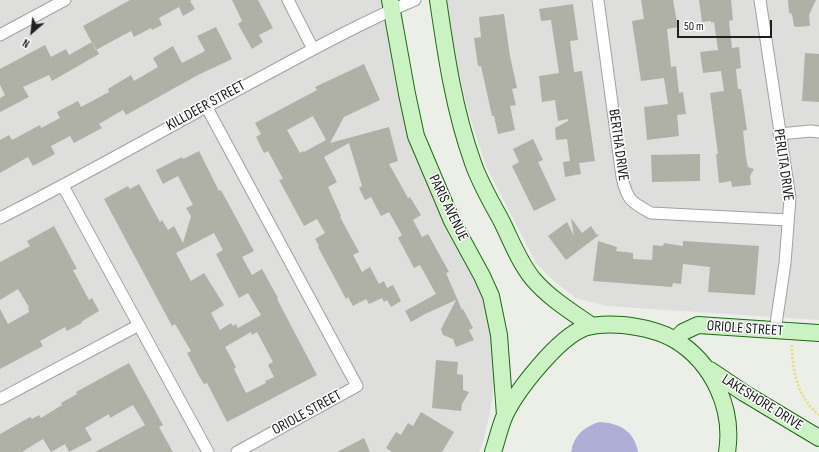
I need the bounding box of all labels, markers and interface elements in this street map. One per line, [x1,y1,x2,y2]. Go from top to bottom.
north arrow [12,12,52,52]
scale bar [679,12,774,38]
text: 50 m [684,19,704,34]
text: N [20,36,32,50]
street label: KILLDEER STREET [163,77,249,135]
street label: BERTHA DRIVE [604,108,632,182]
street label: PERLITA DRIVE [769,128,797,202]
street label: PARIS AVENUE [424,172,472,244]
street label: ORIOLE STREET [706,317,784,341]
street label: LAKESHORE DRIVE [718,371,806,435]
street label: ORIOLE STREET [269,387,345,439]

